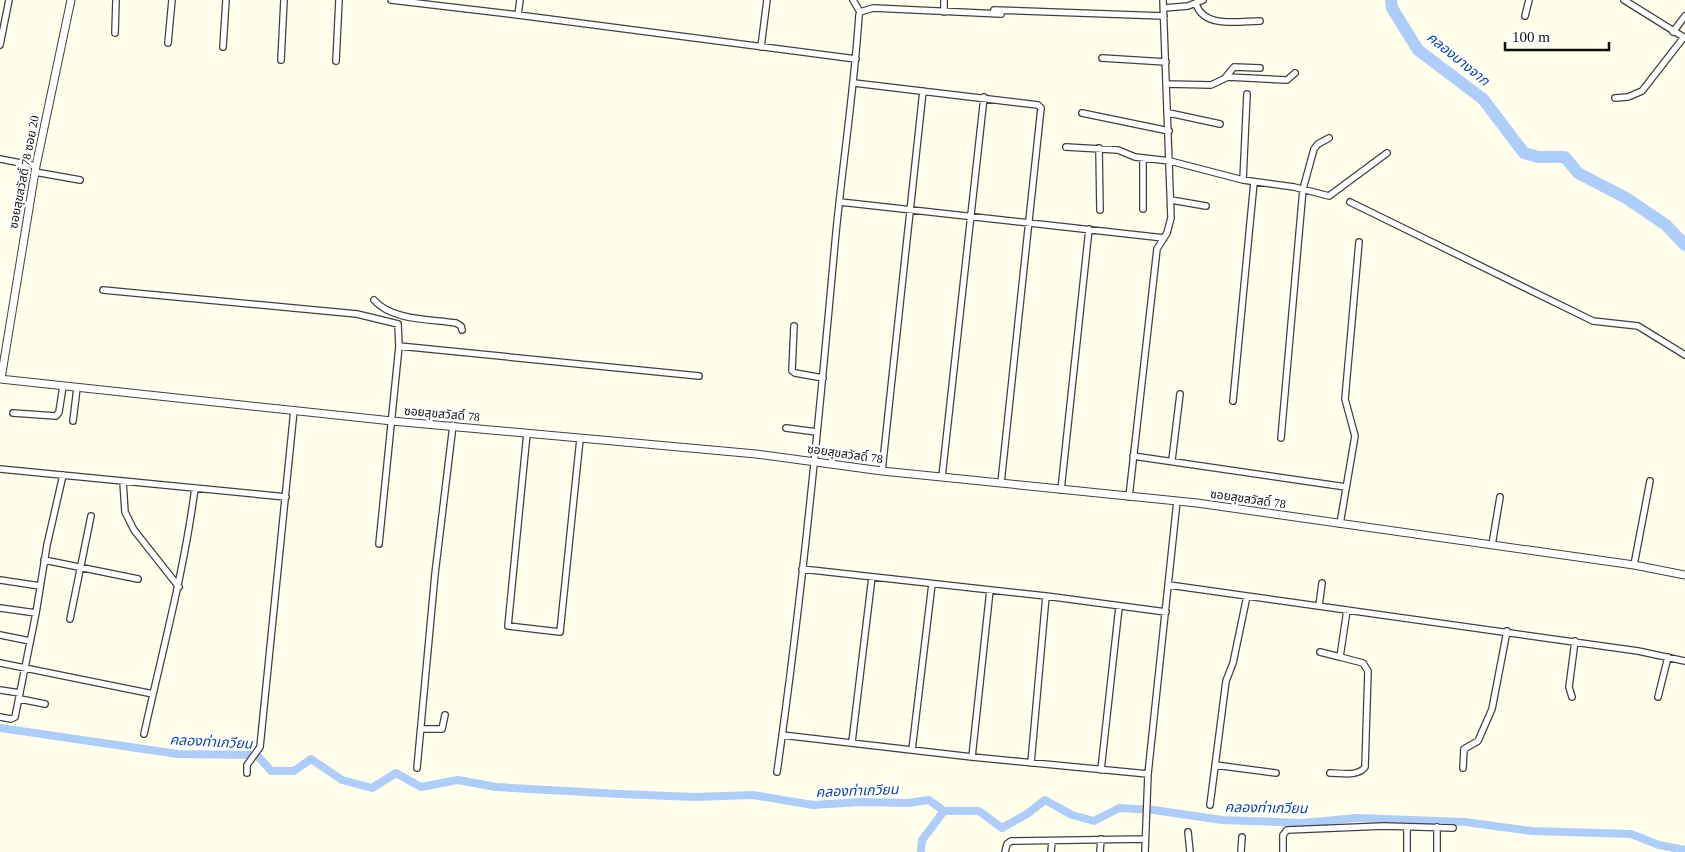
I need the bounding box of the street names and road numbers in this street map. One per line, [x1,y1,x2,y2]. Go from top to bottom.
street label: ซอยสุขสวัสดิ์ 78 ซอย 20 [6,114,42,230]
street label: ซอยสุขสวัสดิ์ 78 [403,403,481,424]
street label: ซอยสุขสวัสดิ์ 78 [806,441,884,466]
street label: ซอยสุขสวัสดิ์ 78 [1209,486,1287,511]

